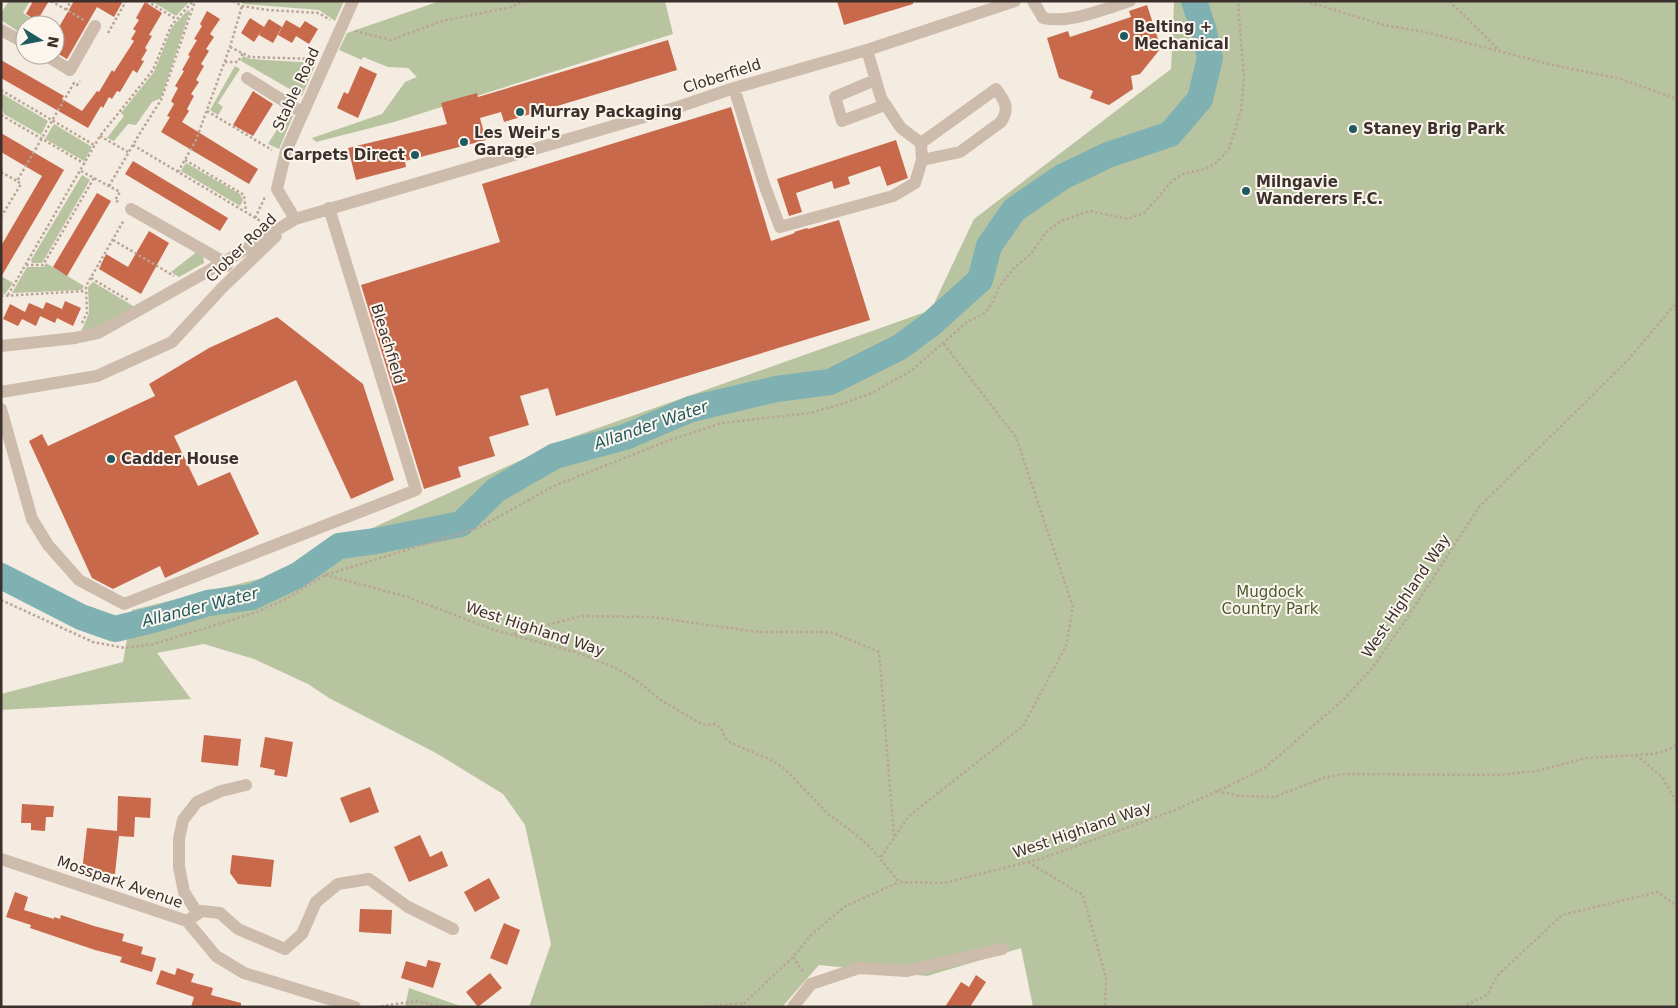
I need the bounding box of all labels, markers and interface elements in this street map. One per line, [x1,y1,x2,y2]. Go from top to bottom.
north arrow [15,15,65,65]
place label: Belting + Mechanical [1134,18,1229,53]
marker: Belting + Mechanical [1118,30,1130,42]
text: N [44,35,62,49]
street label: Stable Road [269,44,323,134]
street label: Cloberfield [681,55,763,97]
place label: Murray Packaging [530,103,682,121]
marker: Murray Packaging [514,106,526,118]
place label: Staney Brig Park [1363,120,1506,138]
marker: Staney Brig Park [1347,123,1359,135]
place label: Les Weir's Garage [474,124,560,159]
marker: Les Weir's Garage [458,136,470,148]
place label: Carpets Direct [283,146,405,164]
marker: Carpets Direct [409,149,421,161]
place label: Milngavie Wanderers F.C. [1256,173,1383,208]
marker: Milngavie Wanderers F.C. [1240,185,1252,197]
street label: Clober Road [202,210,280,286]
street label: Bleachfield [367,302,409,386]
water label: Allander Water [591,396,712,454]
place label: Cadder House [121,450,239,468]
marker: Cadder House [105,453,117,465]
street label: West Highland Way [1358,531,1454,661]
water label: Allander Water [139,583,261,631]
park label: Mugdock Country Park [1222,583,1319,618]
street label: West Highland Way [463,598,607,660]
street label: West Highland Way [1010,798,1154,862]
street label: Mosspark Avenue [55,852,185,912]

